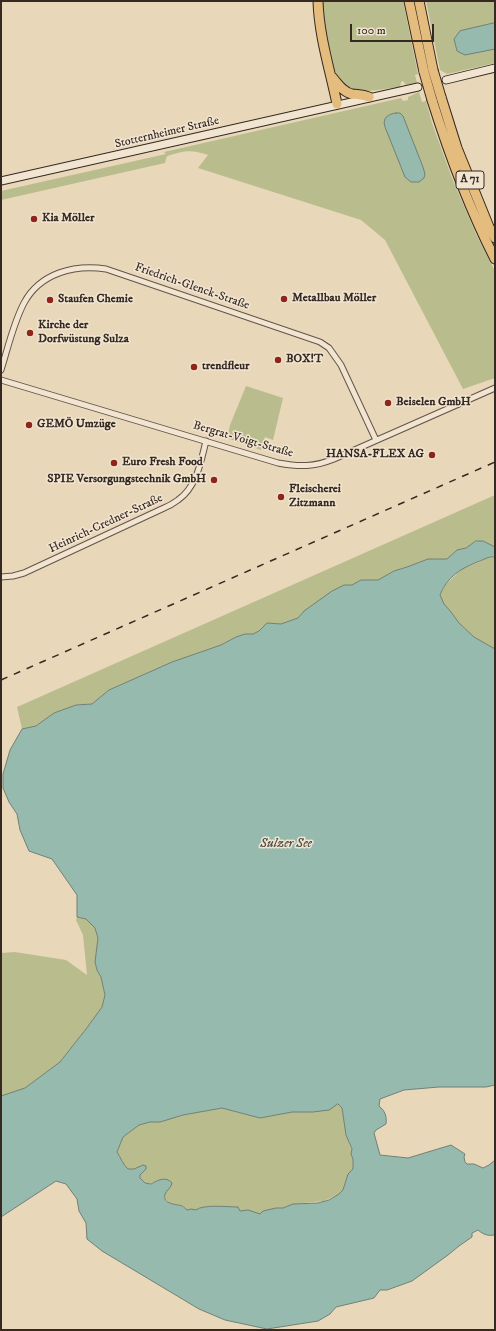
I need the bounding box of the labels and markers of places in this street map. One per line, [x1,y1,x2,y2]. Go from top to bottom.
place label: Kia Möller [42,212,94,226]
marker: Kia Möller [29,214,39,224]
place label: Metallbau Möller [292,292,376,306]
place label: Staufen Chemie [58,293,133,307]
marker: Metallbau Möller [279,294,289,304]
marker: Staufen Chemie [45,295,55,305]
place label: Kirche der Dorfwüstung Sulza [38,319,129,347]
marker: Kirche der Dorfwüstung Sulza [25,328,35,338]
place label: BOX!T [286,353,323,367]
marker: BOX!T [273,355,283,365]
place label: trendfleur [202,360,250,374]
marker: trendfleur [189,362,199,372]
place label: Beiselen GmbH [396,396,471,410]
marker: Beiselen GmbH [383,398,393,408]
place label: GEMÖ Umzüge [37,418,116,432]
marker: GEMÖ Umzüge [24,420,34,430]
place label: HANSA-FLEX AG [326,448,424,462]
marker: HANSA-FLEX AG [427,450,437,460]
place label: Euro Fresh Food [122,456,203,470]
marker: Euro Fresh Food [109,458,119,468]
place label: SPIE Versorgungstechnik GmbH [47,473,206,487]
marker: SPIE Versorgungstechnik GmbH [209,475,219,485]
place label: Fleischerei Zitzmann [289,483,341,511]
marker: Fleischerei Zitzmann [276,492,286,502]

